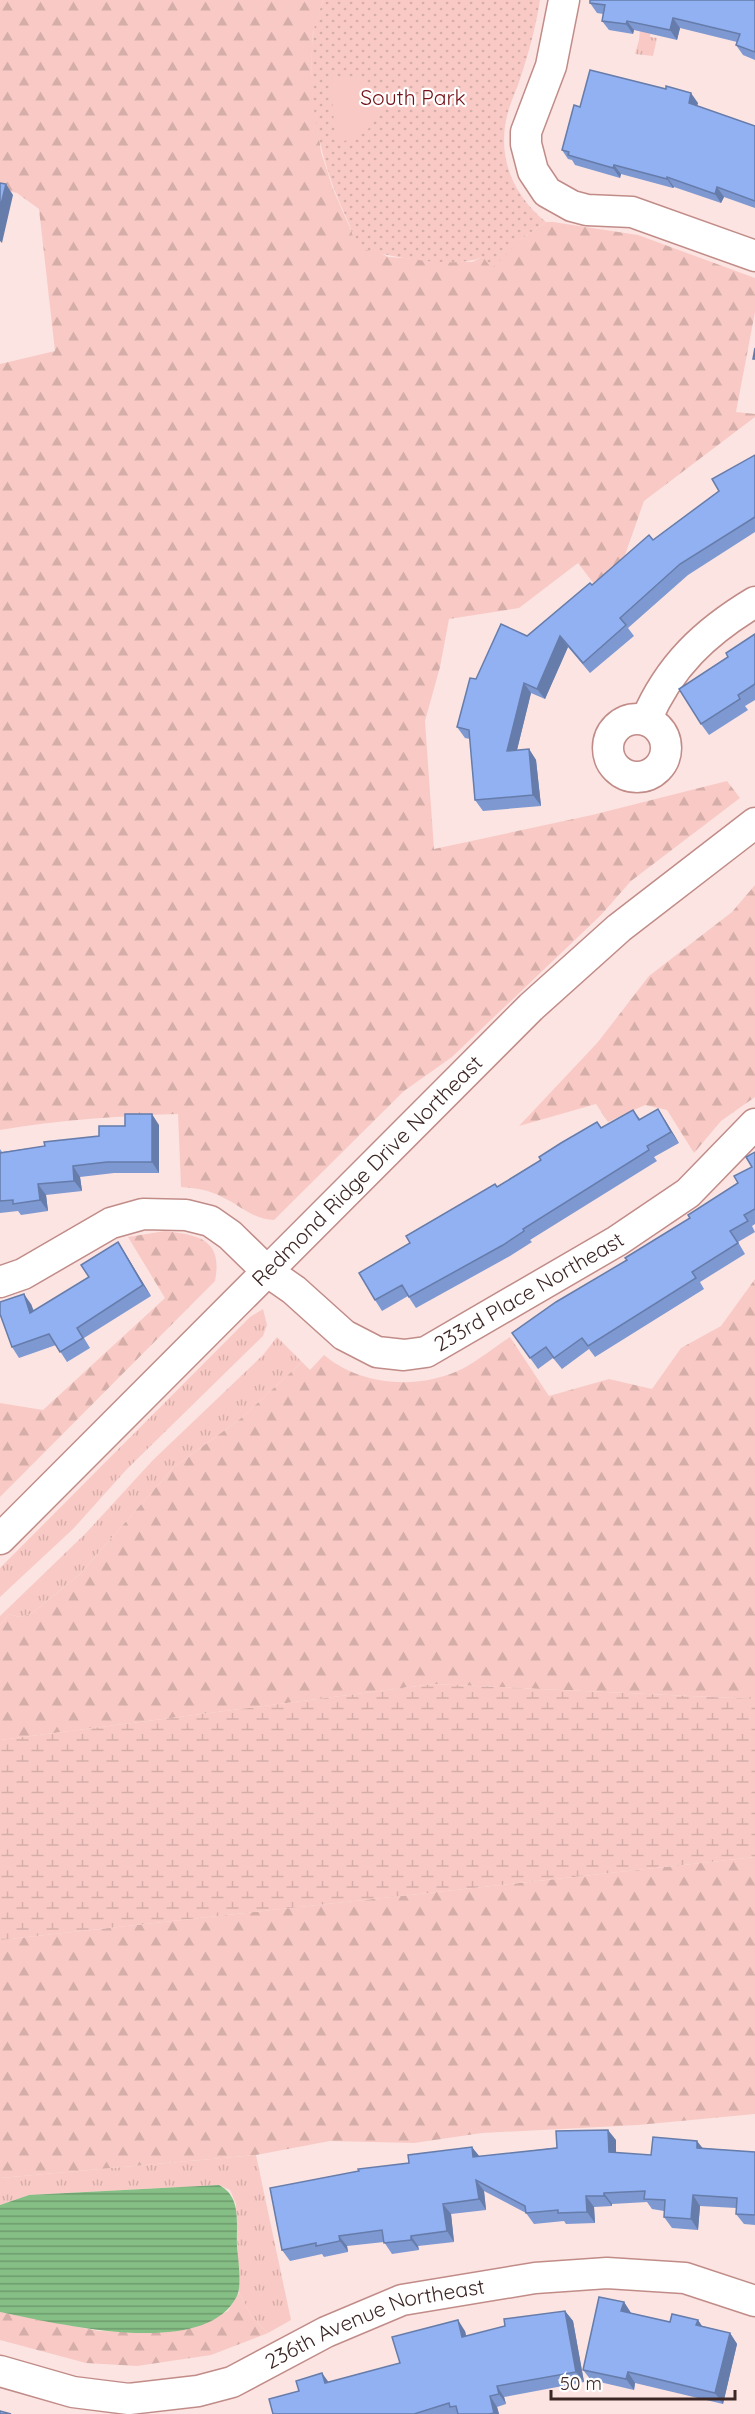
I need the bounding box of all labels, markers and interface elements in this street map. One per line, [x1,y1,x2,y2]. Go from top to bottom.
park label: South Park [360,84,466,110]
street label: Redmond Ridge Drive Northeast [246,1049,487,1291]
street label: 233rd Place Northeast [429,1226,629,1357]
street label: 236th Avenue Northeast [260,2273,486,2374]
scale bar [551,2363,736,2401]
text: 50 m [560,2372,602,2395]

